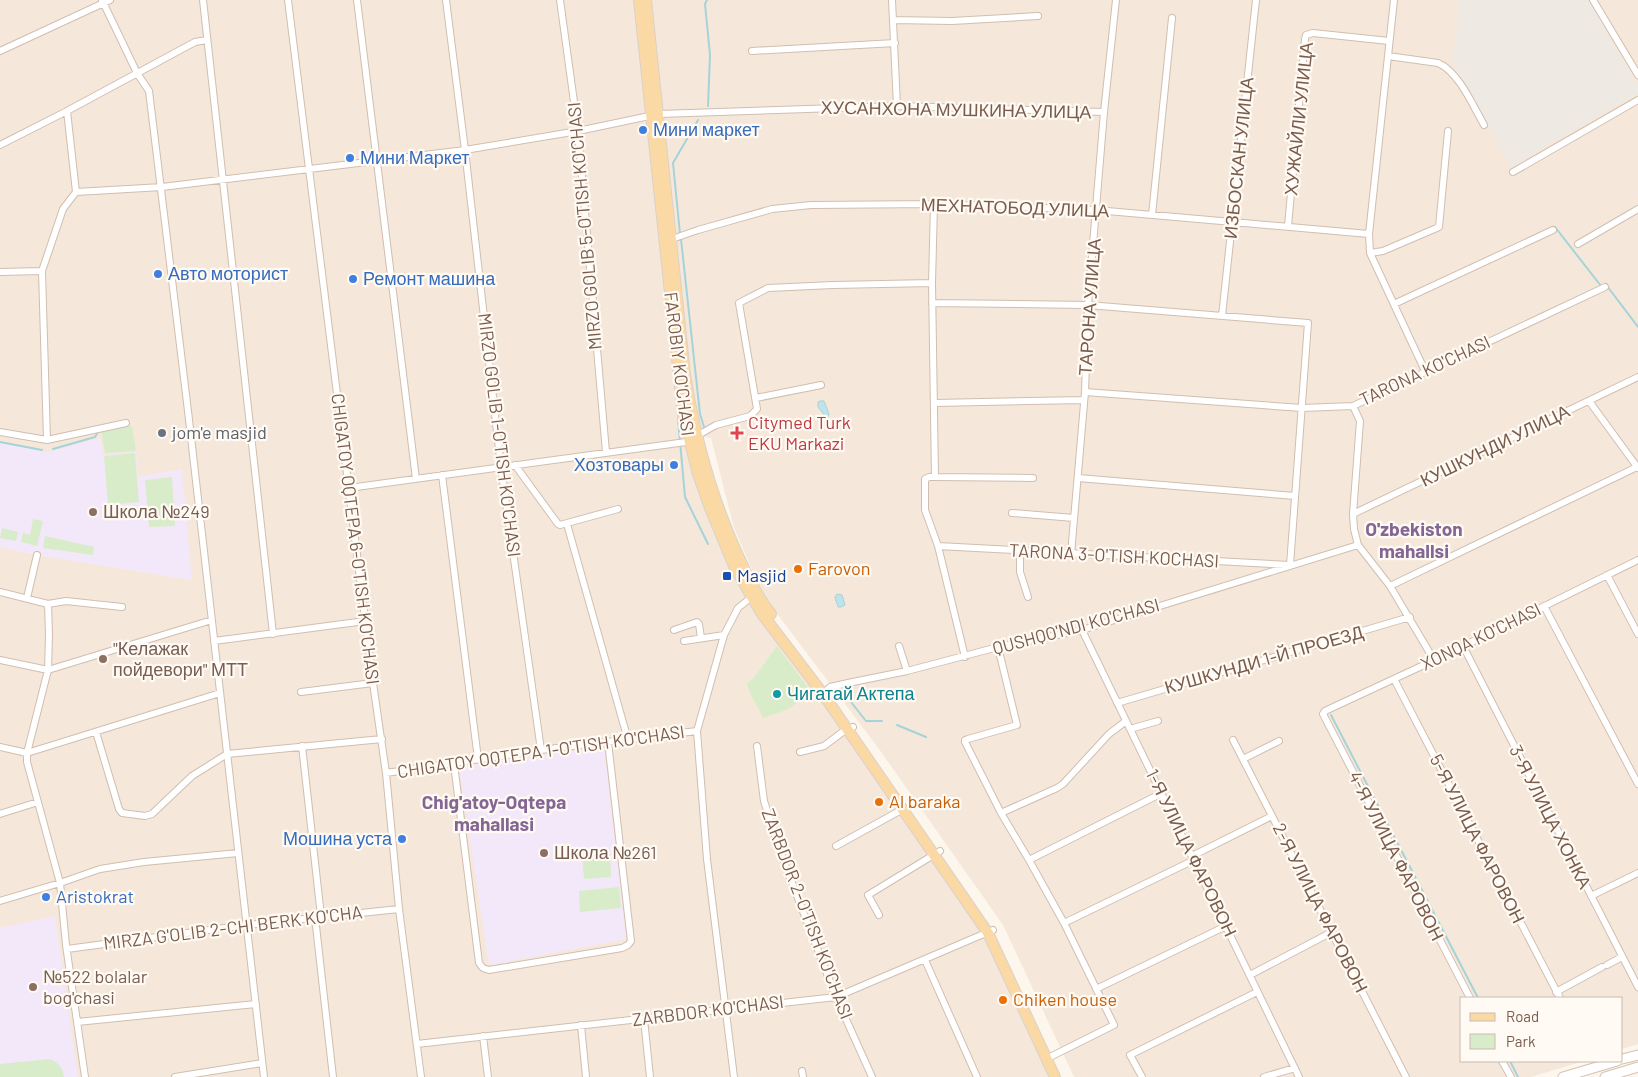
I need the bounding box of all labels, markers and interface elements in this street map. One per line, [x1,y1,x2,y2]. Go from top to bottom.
street label: ХУЖАЙЛИ УЛИЦА [1279,41,1317,197]
street label: ИЗБОСКАН УЛИЦА [1219,76,1257,240]
street label: ХУСАНХОНА МУШКИНА УЛИЦА [820,96,1092,122]
street label: MIRZO GOLIB 5-O'TISH KO'CHASI [562,101,606,351]
place label: Мини маркет [653,118,760,140]
marker: Мини маркет [637,124,649,136]
place label: Мини Маркет [360,146,470,168]
marker: Мини Маркет [344,152,356,164]
street label: МЕХНАТОБОД УЛИЦА [920,193,1110,221]
street label: ТАРОНА УЛИЦА [1073,238,1105,376]
place label: Авто моторист [168,262,288,284]
place label: Ремонт машина [363,267,496,289]
marker: Авто моторист [152,268,164,280]
marker: Ремонт машина [347,273,359,285]
street label: FAROBIY KO'CHASI [660,291,700,437]
street label: MIRZO GOLIB 1-O'TISH KO'CHASI [474,312,526,558]
street label: TARONA KO'CHASI [1356,330,1493,410]
street label: CHIGATOY OQTEPA 6-O'TISH KO'CHASI [327,392,385,686]
street label: КУШКУНДИ УЛИЦА [1416,399,1573,491]
place label: Citymed Turk EKU Markazi [748,411,851,454]
place label: jom'e masjid [171,421,267,443]
marker: Citymed Turk EKU Markazi [730,426,744,440]
marker: jom'e masjid [156,427,168,439]
place label: Хозтовары [574,453,664,475]
marker: Хозтовары [668,459,680,471]
place label: Школа №249 [103,500,210,522]
marker: Школа №249 [87,506,99,518]
district label: O'zbekiston mahallsi [1365,517,1463,562]
street label: TARONA 3-O'TISH KOCHASI [1009,539,1220,571]
place label: Farovon [808,557,871,579]
marker: Farovon [792,563,804,575]
place label: Masjid [737,564,787,586]
marker: Masjid [721,570,733,582]
street label: QUSHQO'NDI KO'CHASI [990,593,1162,659]
street label: XONQA KO'CHASI [1417,597,1544,675]
street label: КУШКУНДИ 1-Й ПРОЕЗД [1162,620,1366,698]
place label: "Келажак пойдевори" МТТ [113,637,248,680]
marker: "Келажак пойдевори" МТТ [97,653,109,665]
place label: Чигатай Актепа [787,682,915,704]
marker: Чигатай Актепа [771,688,783,700]
street label: CHIGATOY OQTEPA 1-O'TISH KO'CHASI [396,720,686,782]
street label: 3-Я УЛИЦА ХОНКА [1505,741,1597,892]
street label: 5-Я УЛИЦА ФАРОВОН [1426,750,1530,927]
street label: 1-Я УЛИЦА ФАРОВОН [1142,765,1242,940]
street label: 4-Я УЛИЦА ФАРОВОН [1345,767,1449,944]
district label: Chig'atoy-Oqtepa mahallasi [422,790,566,835]
place label: Al baraka [889,790,960,812]
marker: Al baraka [873,796,885,808]
street label: ZARBDOR 2-O'TISH KO'CHASI [758,805,858,1022]
street label: 2-Я УЛИЦА ФАРОВОН [1269,819,1373,996]
place label: Мошина уста [283,827,393,849]
marker: Мошина уста [396,833,408,845]
place label: Школа №261 [554,841,657,863]
marker: Школа №261 [538,847,550,859]
place label: Aristokrat [56,885,134,907]
marker: Aristokrat [40,891,52,903]
street label: MIRZA G'OLIB 2-CHI BERK KO'CHA [102,900,364,954]
place label: №522 bolalar bog'chasi [43,965,148,1008]
marker: №522 bolalar bog'chasi [27,981,39,993]
place label: Chiken house [1013,988,1117,1010]
street label: ZARBDOR KO'CHASI [631,990,785,1030]
marker: Chiken house [997,994,1009,1006]
legend [1460,997,1623,1062]
text: Road [1506,1007,1539,1025]
text: Park [1506,1032,1536,1050]

